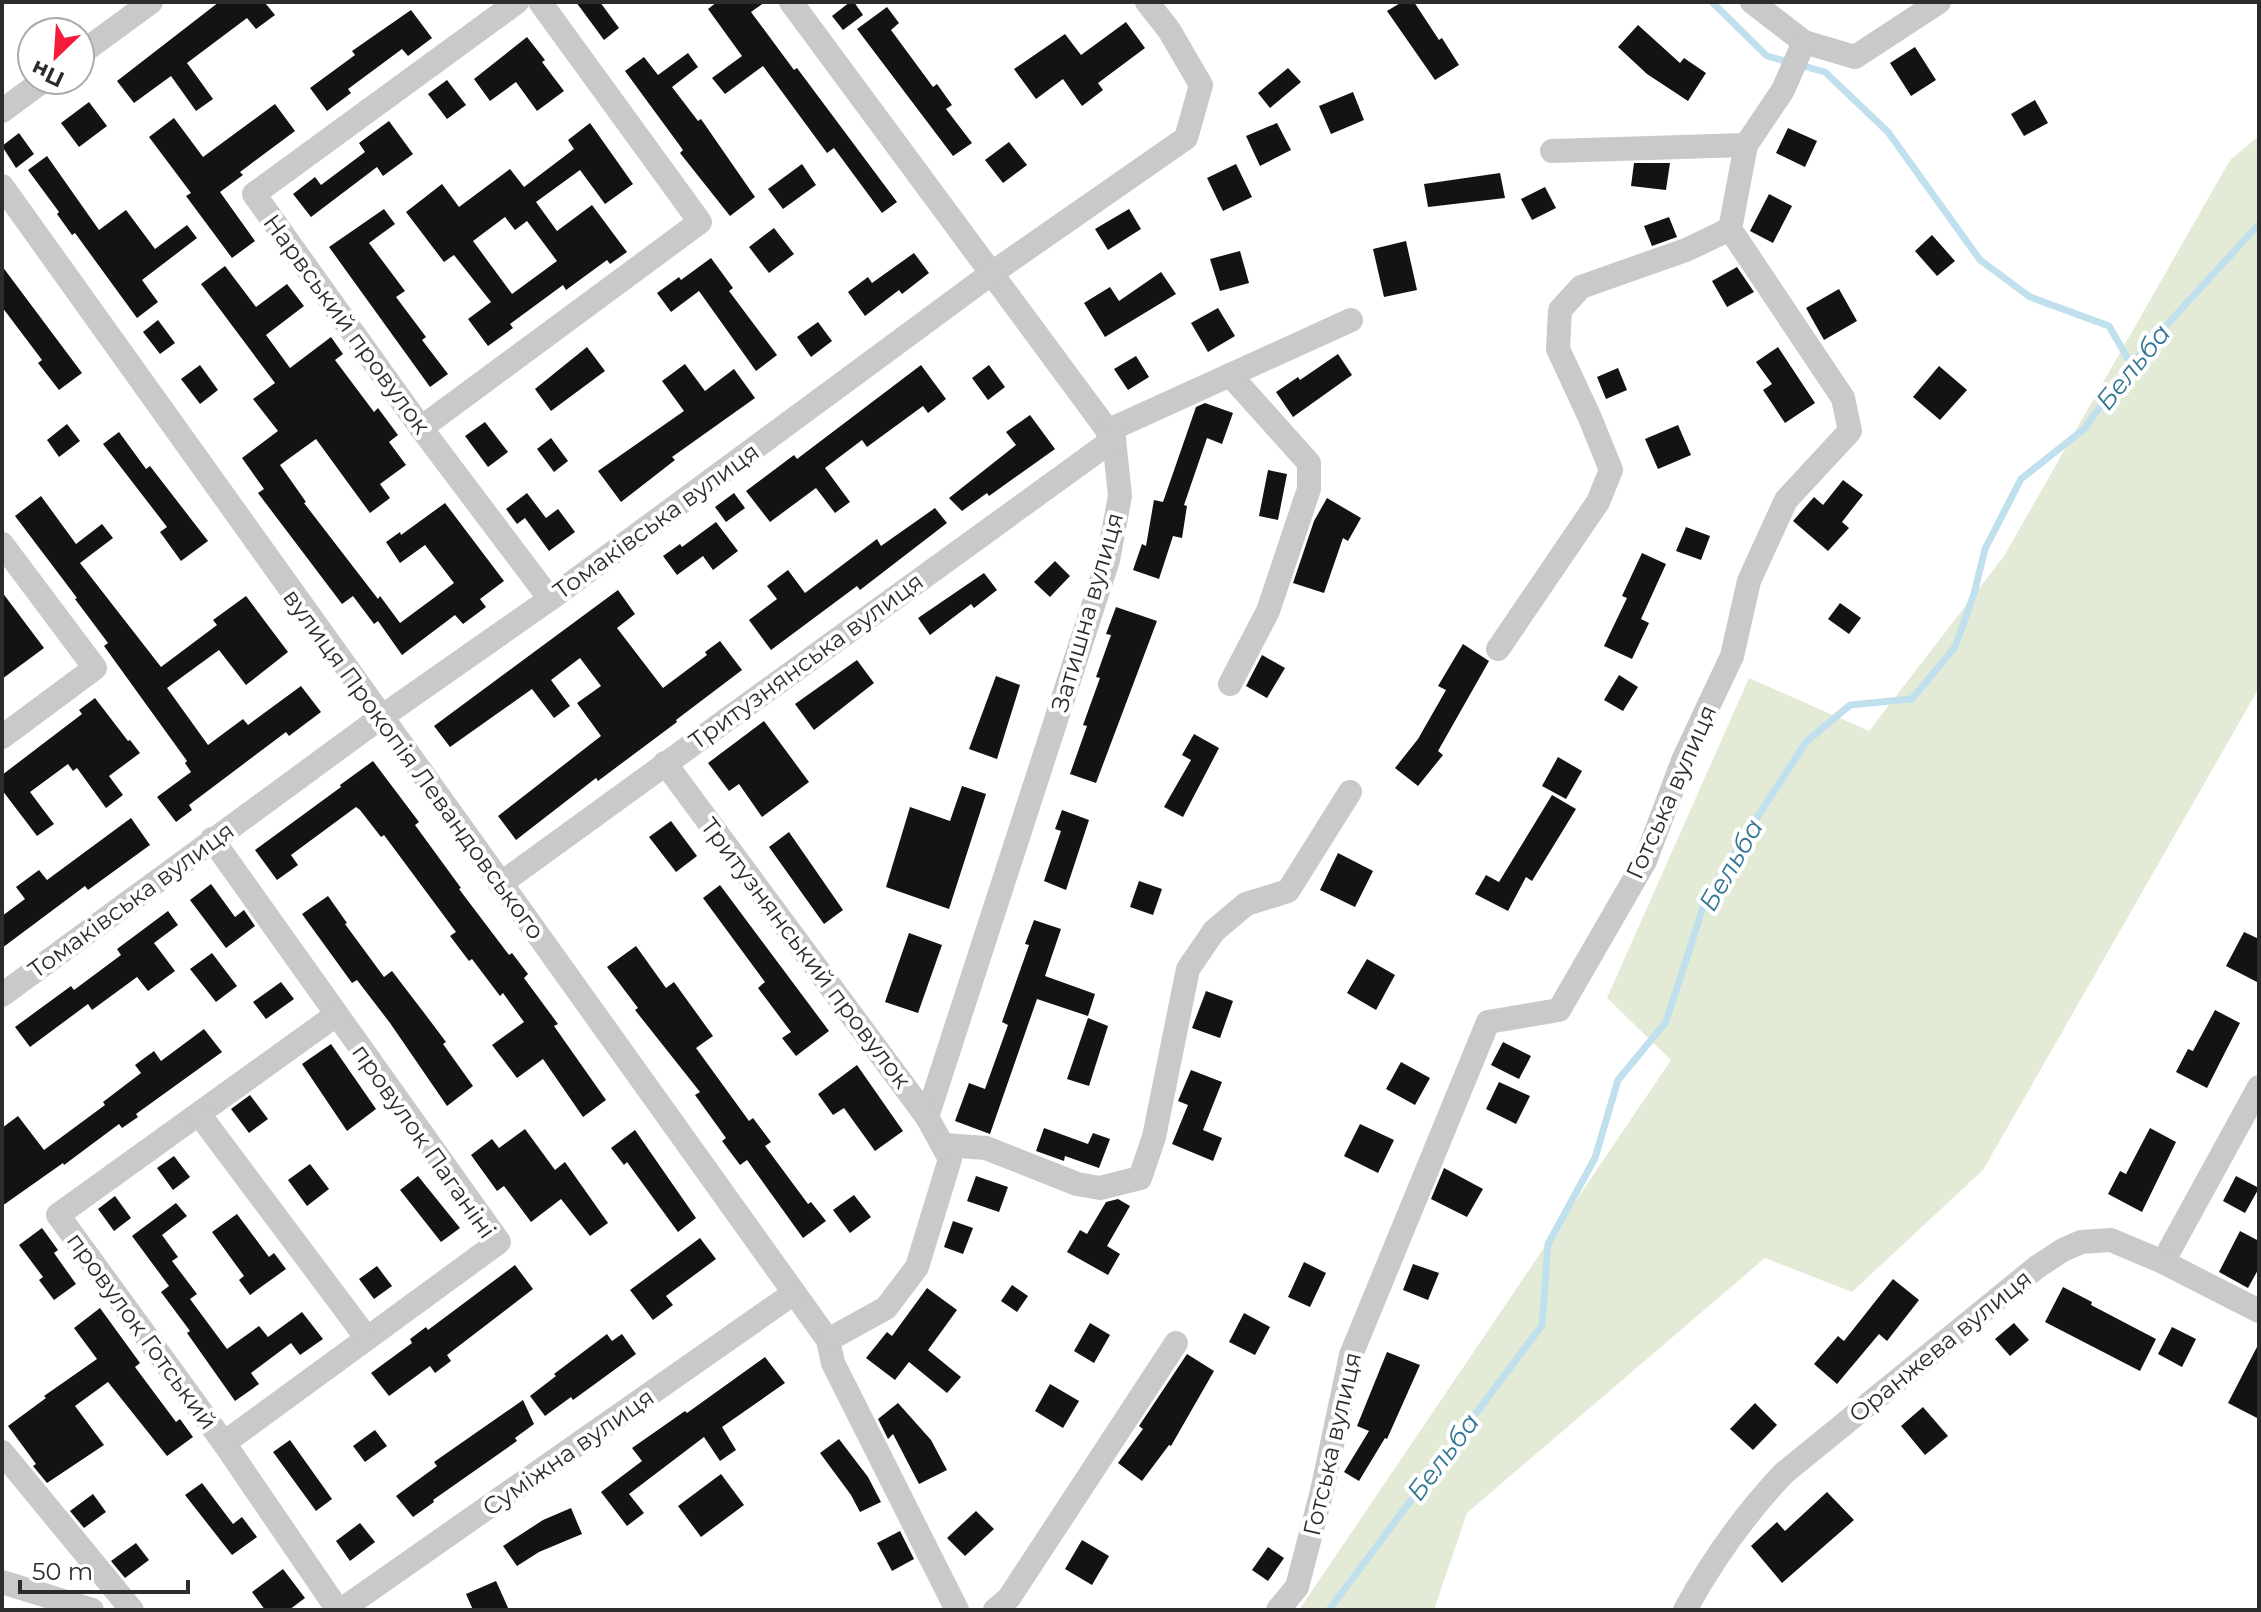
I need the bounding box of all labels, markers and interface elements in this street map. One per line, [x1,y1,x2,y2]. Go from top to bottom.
north arrow [16,16,96,96]
text: Пн [27,54,68,93]
street label: Нарвський провулок [257,208,437,440]
water label: Бельба [2089,318,2177,416]
street label: Томаківська вулиця [547,437,765,605]
street label: Затишна вулиця [1045,509,1129,715]
street label: Тритузнянська вулиця [683,566,929,756]
street label: вулиця Прокопія Левандовського [277,583,551,945]
street label: Готська вулиця [1620,700,1722,884]
street label: Тритузнянський провулок [695,812,917,1094]
water label: Бельба [1692,813,1770,917]
street label: Томаківська вулиця [22,816,240,984]
street label: провулок Паганіні [346,1038,502,1244]
street label: провулок Готський [61,1227,223,1435]
street label: Оранжева вулиця [1843,1264,2037,1428]
street label: Готська вулиця [1297,1349,1367,1539]
street label: Суміжна вулиця [477,1382,659,1522]
water label: Бельба [1400,1407,1486,1507]
scale bar [20,1544,188,1594]
text: 50 m [32,1557,93,1586]

